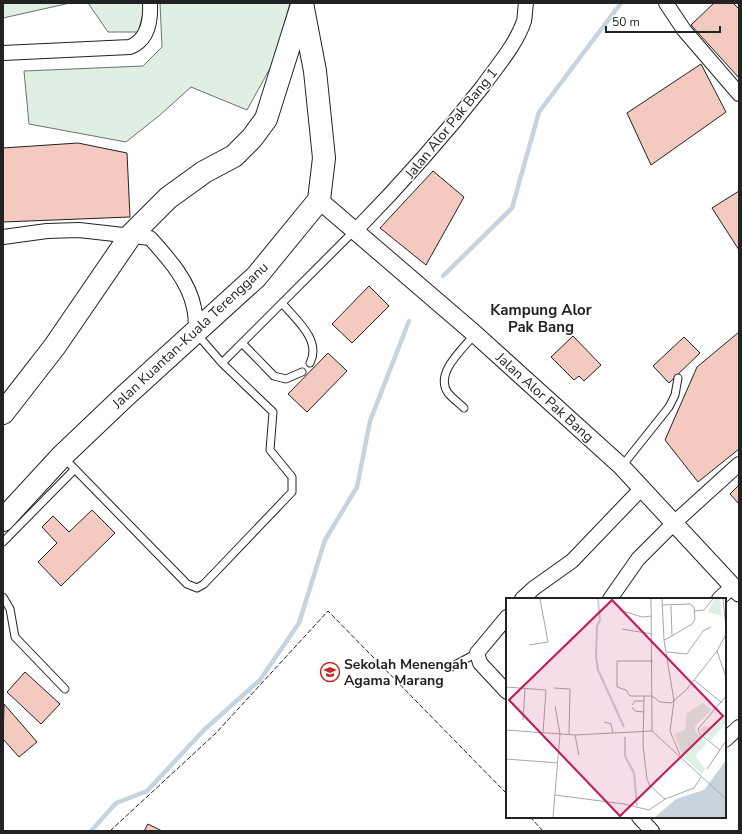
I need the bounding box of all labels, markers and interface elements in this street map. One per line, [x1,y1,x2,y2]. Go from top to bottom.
scale bar [606,8,720,34]
text: 50 m [612,14,640,30]
street label: Jalan Alor Pak Bang 1 [400,64,502,183]
street label: Jalan Kuantan-Kuala Terengganu [107,258,272,414]
district label: Kampung Alor Pak Bang [490,300,592,337]
street label: Jalan Alor Pak Bang [491,348,598,446]
inset map [506,598,726,818]
place label: Sekolah Menengah Agama Marang [344,655,468,690]
school or university icon: Sekolah Menengah Agama Marang [319,661,341,683]

